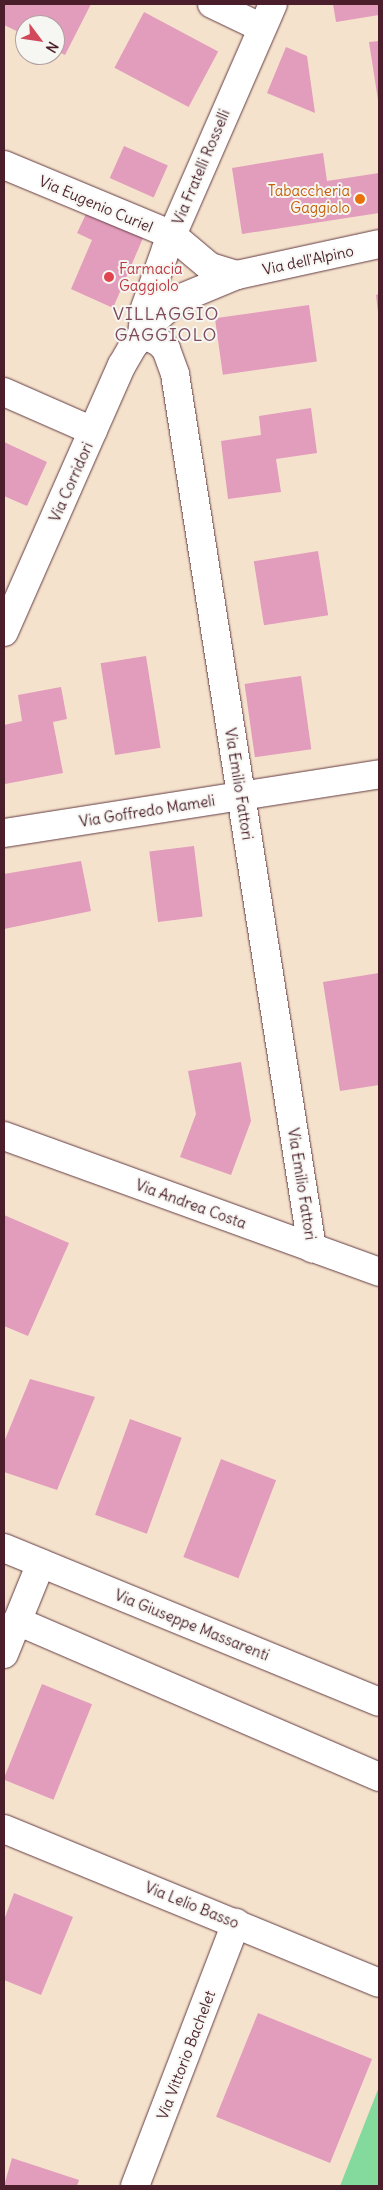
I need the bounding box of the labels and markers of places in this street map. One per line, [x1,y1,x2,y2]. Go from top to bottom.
place label: Tabaccheria Gaggiolo [268,181,350,216]
marker: Tabaccheria Gaggiolo [354,193,366,205]
place label: Farmacia Gaggiolo [119,259,183,294]
marker: Farmacia Gaggiolo [103,271,115,283]

